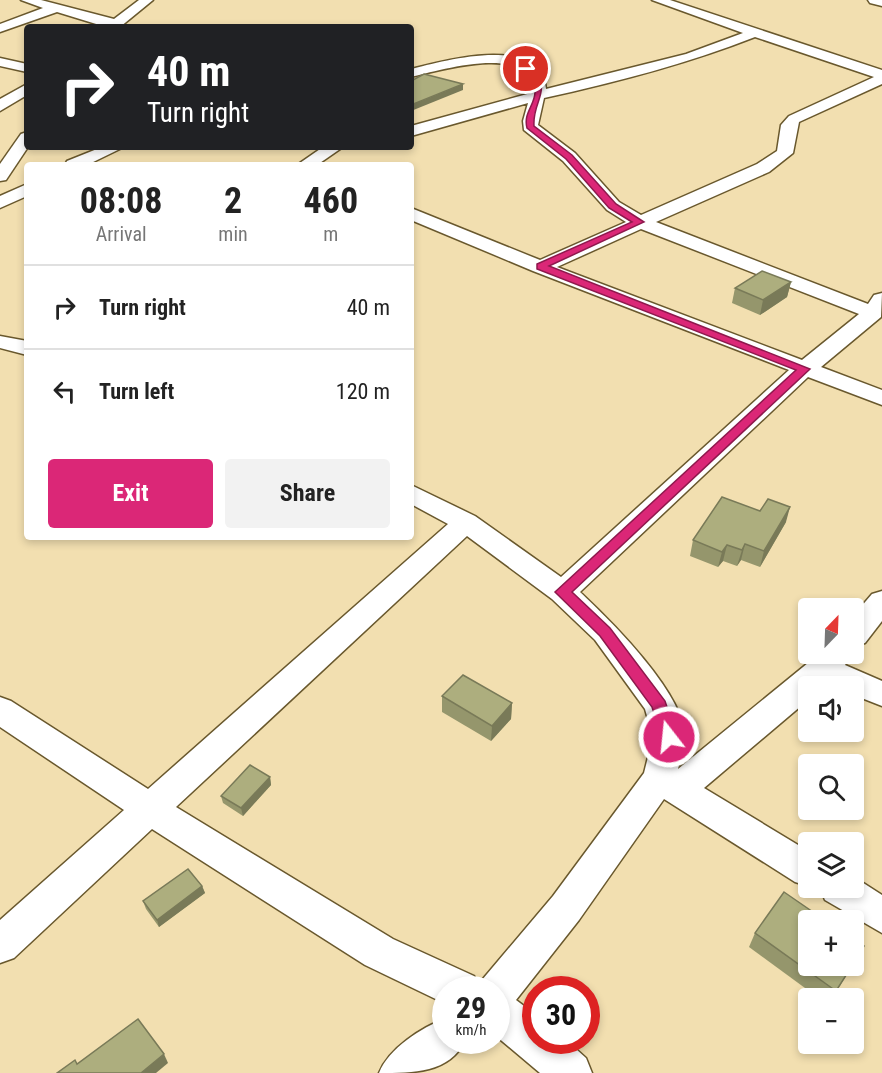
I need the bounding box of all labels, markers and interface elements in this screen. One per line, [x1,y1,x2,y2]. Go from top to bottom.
pin [500,43,551,94]
text: 40 m [147,47,230,96]
icon: right [48,48,126,126]
icon: arrive [509,52,542,85]
text: Turn right [147,97,249,129]
text: 08:08 [80,180,162,222]
text: 2 [224,180,242,222]
text: 460 [304,180,358,222]
text: Arrival [96,222,147,246]
text: min [218,222,248,246]
text: m [323,222,338,246]
icon: right [48,291,81,324]
text: Turn right [99,295,186,320]
text: 40 m [347,295,390,320]
icon: left [48,375,81,408]
text: Turn left [99,379,174,404]
text: 120 m [336,379,390,404]
button: Exit [48,459,213,528]
button: Share [225,459,390,528]
north arrow [798,598,864,664]
map controls [798,598,864,1054]
button: sound [798,676,864,742]
position arrow [637,705,701,769]
button: search [798,754,864,820]
button: layers [798,832,864,898]
button: + [798,910,864,976]
speed limit sign: 30 [522,976,600,1054]
button: − [798,988,864,1054]
text: 29 [456,990,486,1025]
text: km/h [456,1021,486,1039]

